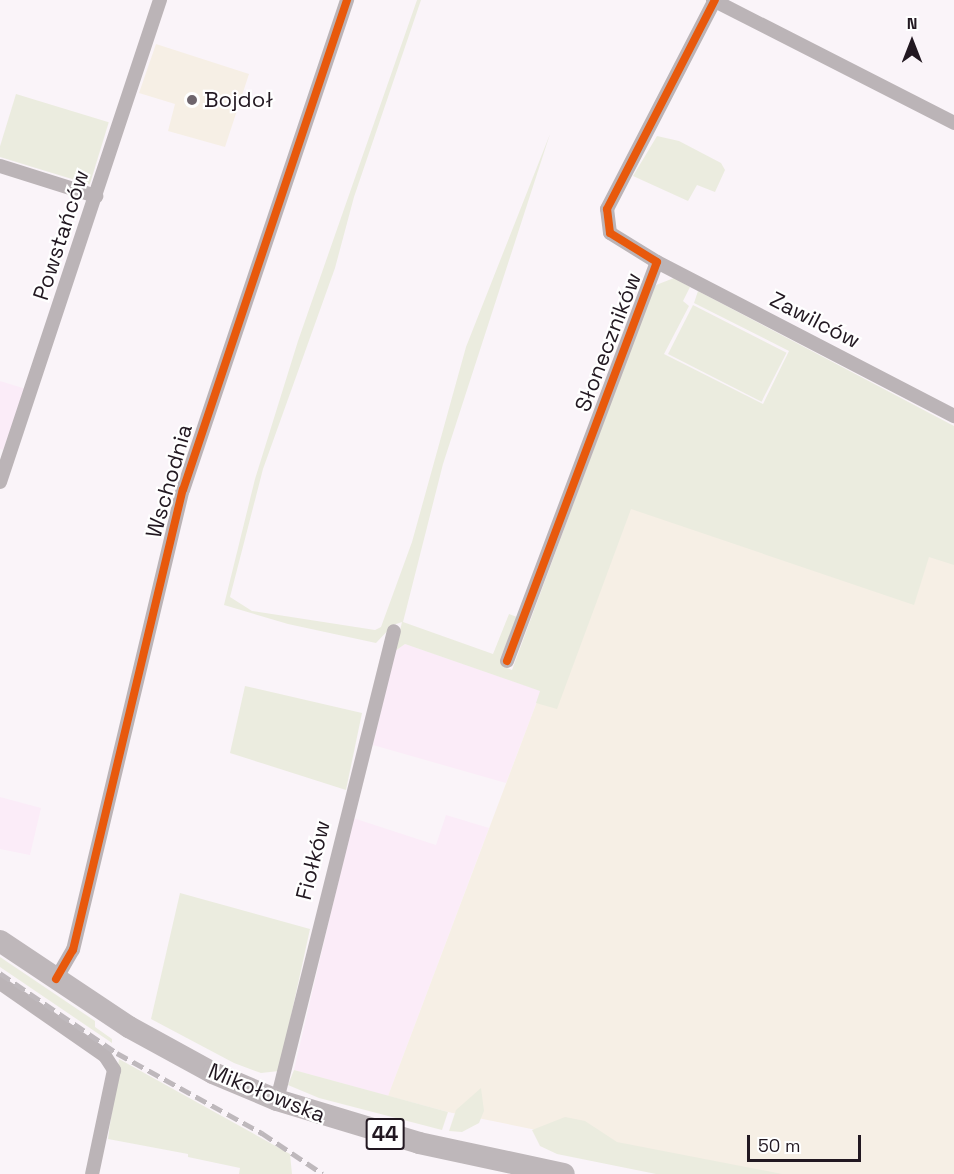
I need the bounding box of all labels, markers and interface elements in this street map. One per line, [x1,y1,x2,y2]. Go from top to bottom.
north arrow [882,12,942,72]
text: N [907,13,917,34]
place label: Bojdoł [204,87,273,113]
marker: Bojdoł [185,93,199,107]
street label: Powstańców [28,167,94,303]
street label: Słoneczników [569,269,647,415]
street label: Zawilców [765,286,865,354]
street label: Wschodnia [140,421,198,541]
street label: Fiołków [290,817,336,903]
street label: Mikołowska [205,1058,329,1128]
road number: 44 [366,1116,404,1152]
scale bar [750,1123,864,1161]
text: 50 m [758,1134,800,1157]

